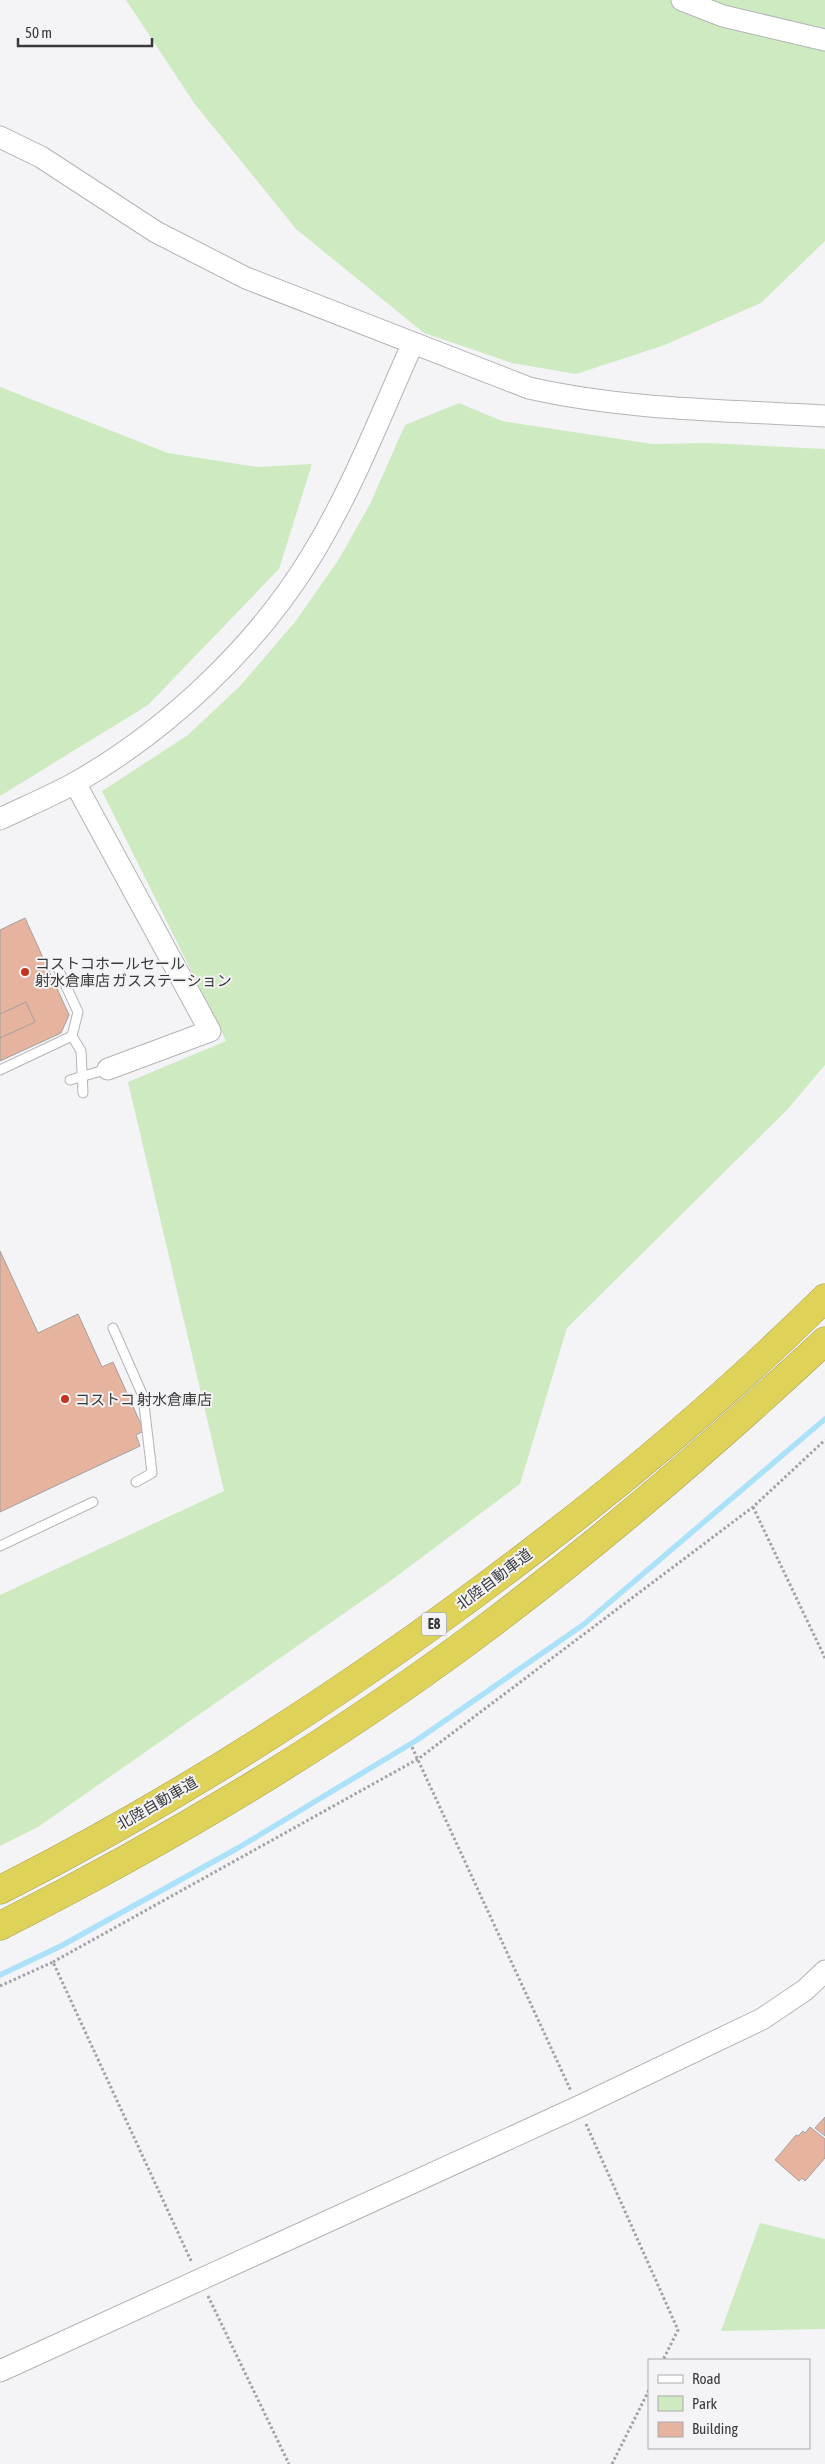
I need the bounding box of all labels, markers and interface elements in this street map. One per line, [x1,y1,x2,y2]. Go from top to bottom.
scale bar [18,15,151,47]
text: 50 m [25,24,52,41]
place label: コストコホールセール 射水倉庫店 ガスステーション [35,955,232,989]
marker: コストコホールセール 射水倉庫店 ガスステーション [19,966,31,978]
place label: コストコ 射水倉庫店 [75,1391,212,1408]
marker: コストコ 射水倉庫店 [59,1393,71,1405]
street label: 北陸自動車道 [453,1545,535,1613]
road number: E8 [422,1612,446,1636]
street label: 北陸自動車道 [114,1773,200,1833]
legend [648,2359,810,2449]
text: Road [692,2370,721,2387]
text: Park [692,2395,717,2412]
text: Building [692,2420,738,2437]

